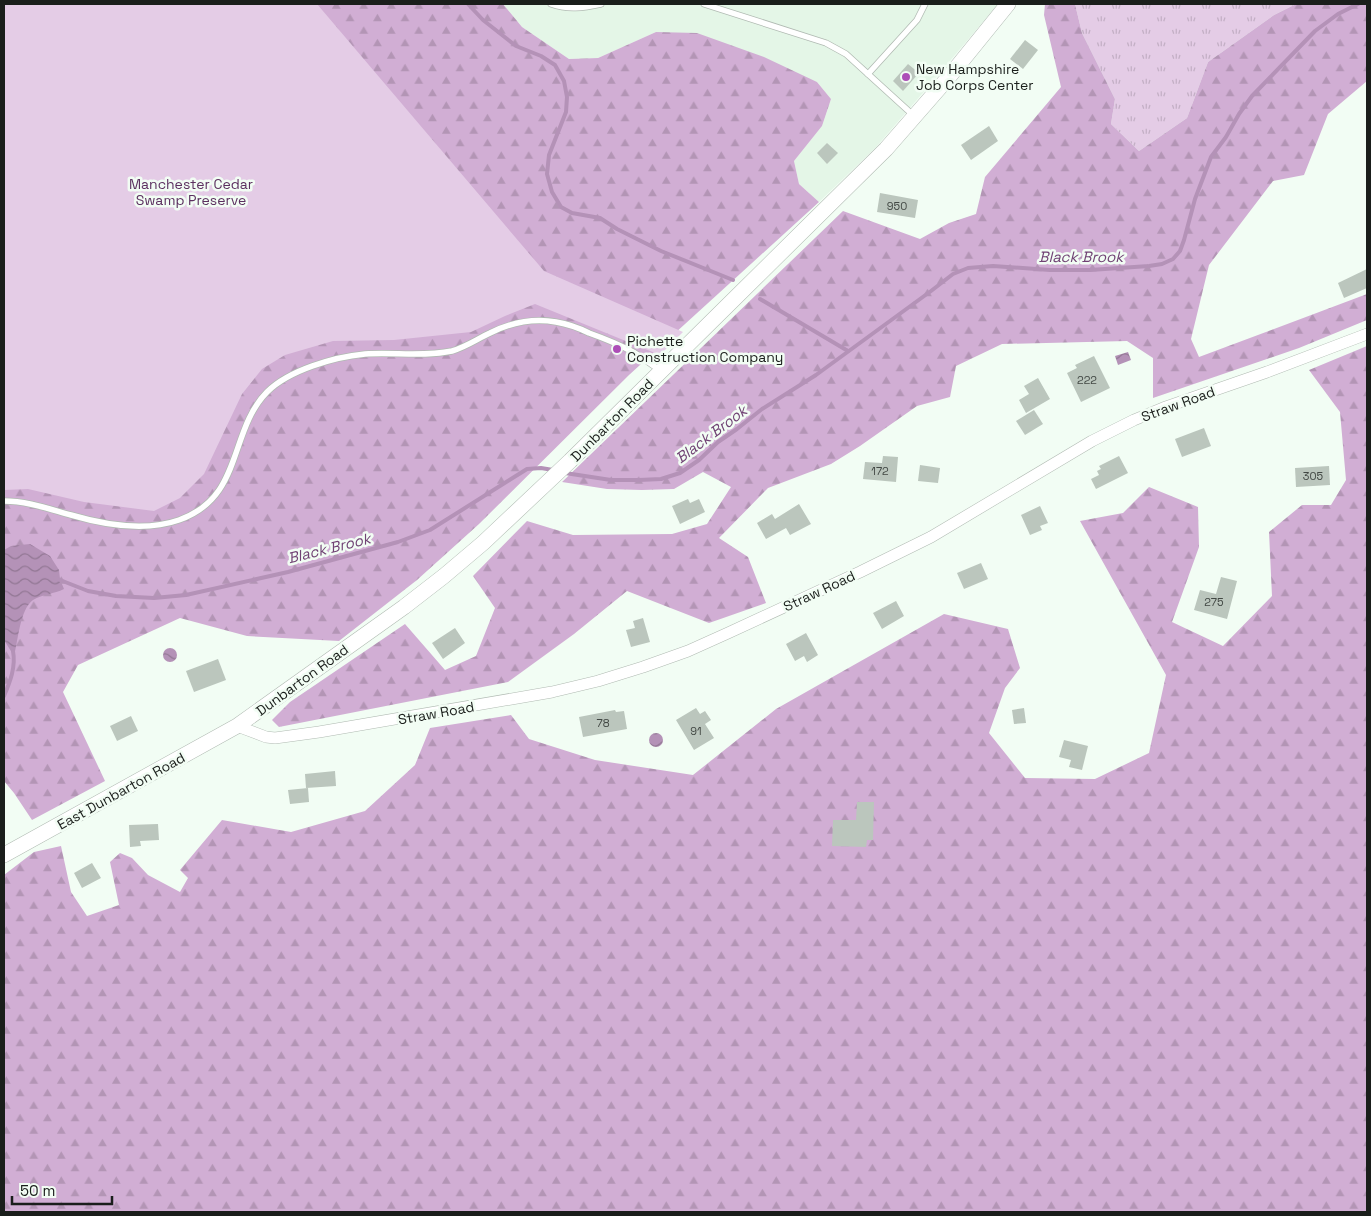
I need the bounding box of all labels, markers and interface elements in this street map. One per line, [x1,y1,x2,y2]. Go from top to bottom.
place label: New Hampshire Job Corps Center [916,60,1034,94]
marker: New Hampshire Job Corps Center [900,71,912,83]
park label: Manchester Cedar Swamp Preserve [129,175,253,209]
house number: 950 [887,199,907,213]
water label: Black Brook [1039,247,1125,266]
place label: Pichette Construction Company [627,332,783,366]
marker: Pichette Construction Company [611,343,623,355]
house number: 222 [1077,373,1097,387]
street label: Dunbarton Road [567,375,657,465]
street label: Straw Road [1139,382,1217,426]
water label: Black Brook [671,400,752,467]
house number: 172 [871,464,889,478]
house number: 305 [1303,469,1324,483]
water label: Black Brook [286,528,374,567]
street label: Straw Road [780,567,858,615]
house number: 275 [1204,595,1224,609]
street label: Dunbarton Road [252,640,352,720]
street label: Straw Road [396,697,476,729]
house number: 78 [596,716,610,730]
house number: 91 [690,724,702,738]
street label: East Dunbarton Road [54,748,188,834]
scale bar [12,1174,112,1206]
text: 50 m [20,1181,55,1200]

